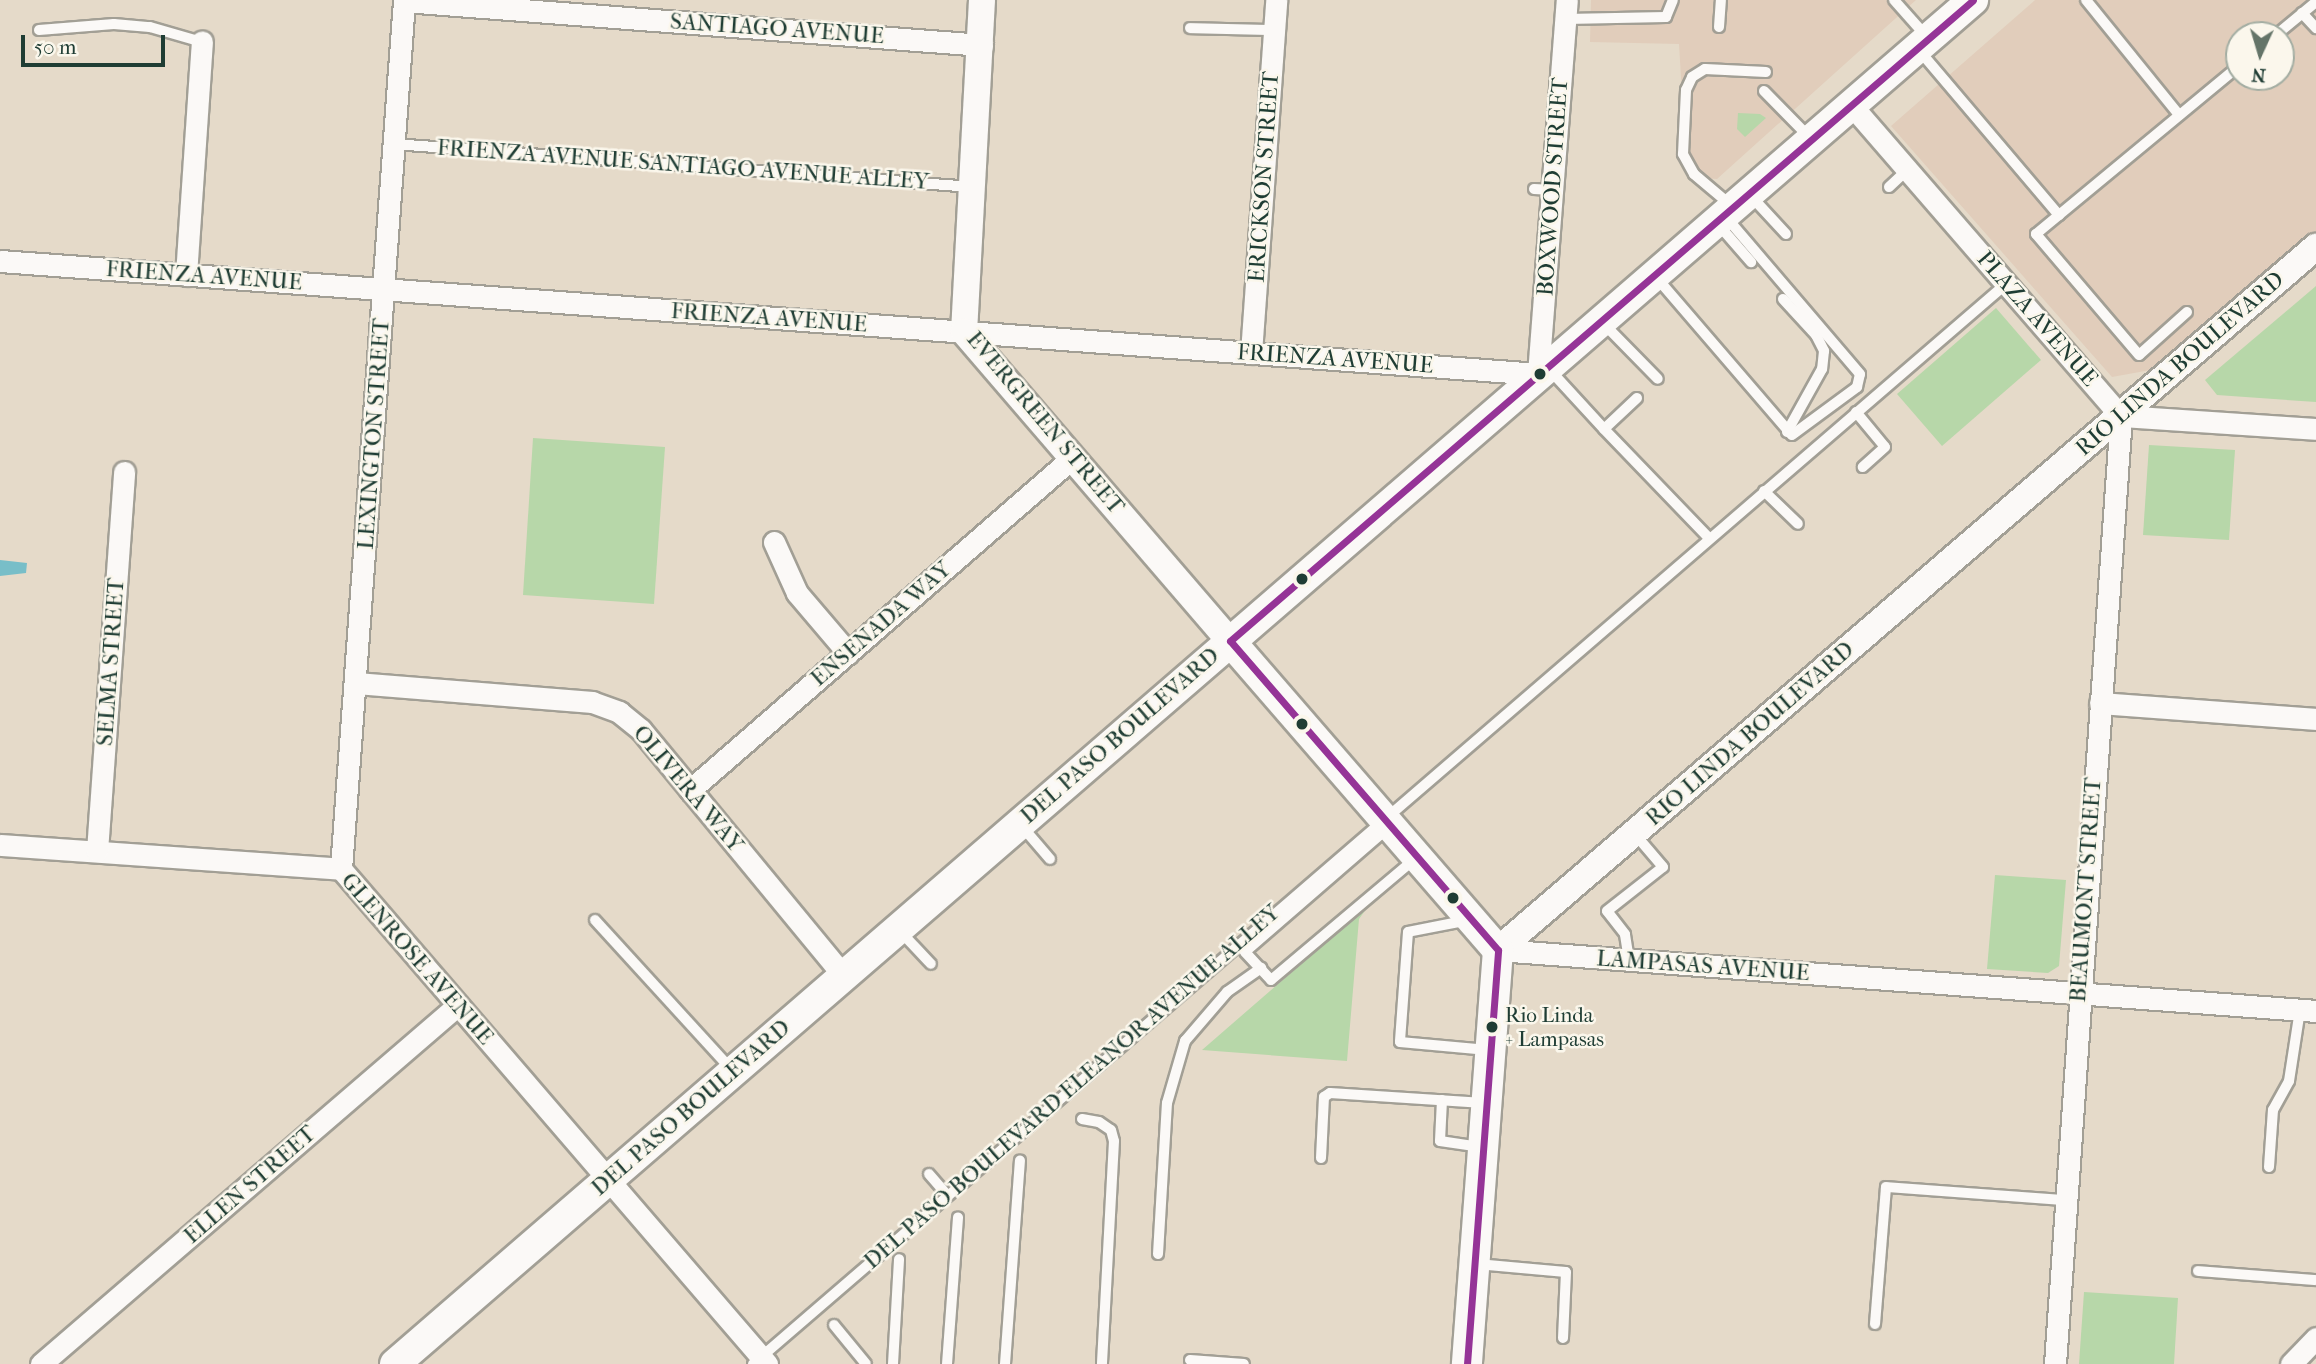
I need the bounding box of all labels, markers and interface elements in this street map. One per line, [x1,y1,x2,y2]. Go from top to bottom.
street label: SANTIAGO AVENUE [669,8,885,50]
scale bar [24,21,168,65]
north arrow [2225,21,2295,91]
text: 50 m [34,35,77,59]
text: N [2251,63,2267,86]
street label: ERICKSON STREET [1243,71,1285,283]
street label: BOXWOOD STREET [1532,77,1574,297]
street label: FRIENZA AVENUE SANTIAGO AVENUE ALLEY [436,134,930,196]
street label: PLAZA AVENUE [1971,246,2103,392]
street label: FRIENZA AVENUE [105,255,303,297]
street label: RIO LINDA BOULEVARD [2070,266,2290,462]
street label: FRIENZA AVENUE [670,297,868,339]
street label: LEXINGTON STREET [352,317,396,551]
street label: EVERGREEN STREET [960,326,1130,520]
street label: FRIENZA AVENUE [1236,338,1434,380]
unlabelled marker [1533,367,1547,381]
street label: ENSENADA WAY [805,556,957,692]
unlabelled marker [1295,572,1309,586]
street label: SELMA STREET [91,577,131,747]
street label: RIO LINDA BOULEVARD [1640,636,1860,832]
street label: DEL PASO BOULEVARD [1015,642,1225,830]
unlabelled marker [1295,717,1309,731]
street label: OLIVERA WAY [627,720,749,858]
street label: BEAUMONT STREET [2064,777,2108,1003]
street label: GLENROSE AVENUE [335,867,499,1051]
unlabelled marker [1446,891,1460,905]
street label: DEL PASO BOULEVARD ELEANOR AVENUE ALLEY [858,899,1286,1275]
street label: LAMPASAS AVENUE [1595,945,1811,987]
place label: Rio Linda + Lampasas [1505,1002,1604,1052]
street label: DEL PASO BOULEVARD [586,1014,796,1202]
marker: Rio Linda + Lampasas [1485,1020,1499,1034]
street label: ELLEN STREET [178,1120,322,1250]

